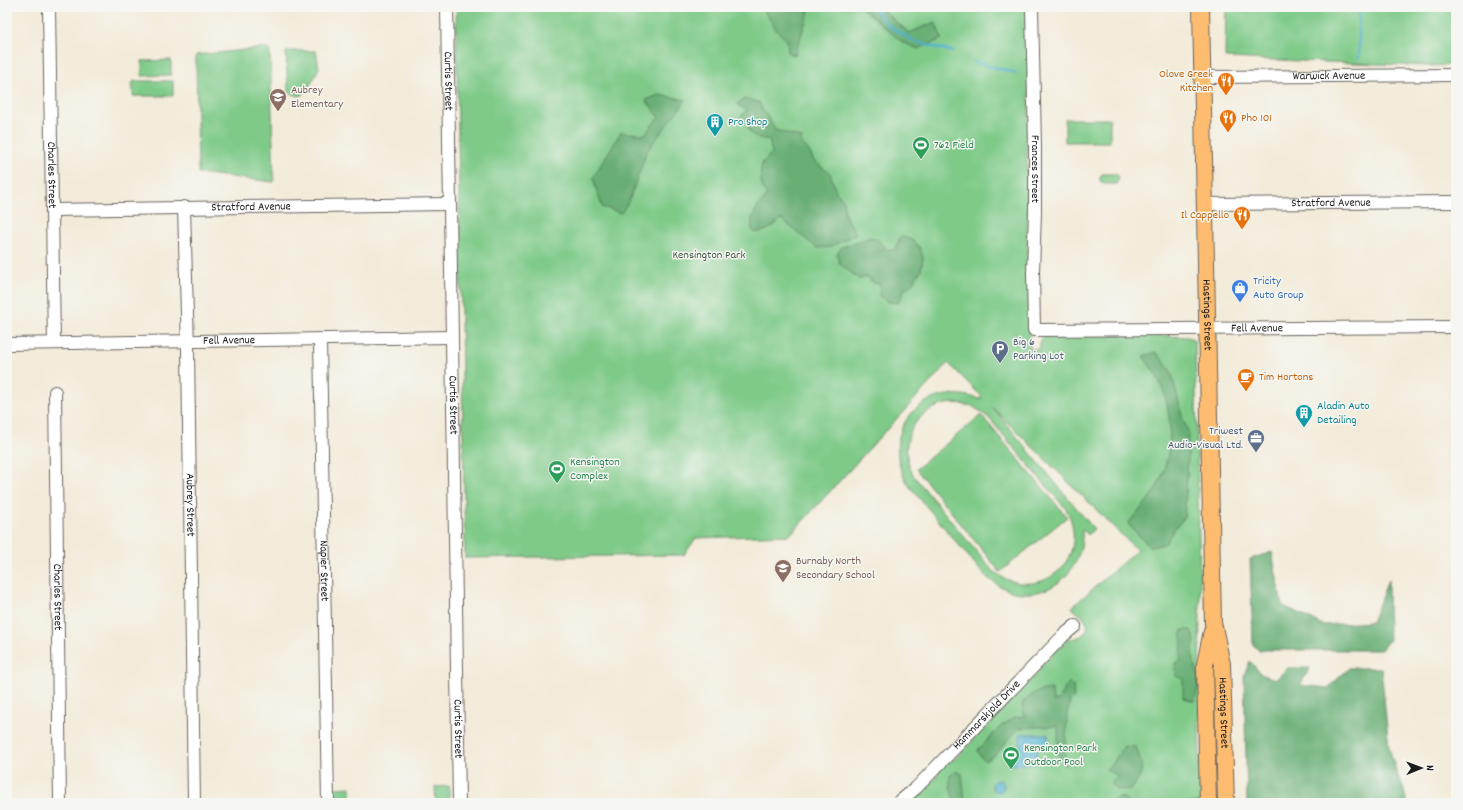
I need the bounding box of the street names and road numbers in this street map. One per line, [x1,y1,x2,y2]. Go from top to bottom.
street label: Curtis Street [439,51,457,111]
street label: Warwick Avenue [1293,67,1365,85]
street label: Frances Street [1026,135,1044,204]
street label: Charles Street [43,142,61,209]
street label: Stratford Avenue [1291,194,1371,212]
street label: Stratford Avenue [211,198,291,216]
street label: Hastings Street [1198,279,1216,351]
street label: Fell Avenue [1231,320,1283,337]
street label: Fell Avenue [203,332,255,349]
street label: Curtis Street [444,375,462,435]
street label: Aubrey Street [181,473,199,537]
street label: Napier Street [315,540,333,602]
street label: Charles Street [49,564,66,631]
street label: Hammarskjold Drive [949,676,1024,754]
street label: Hastings Street [1214,677,1233,749]
street label: Curtis Street [449,699,467,759]

